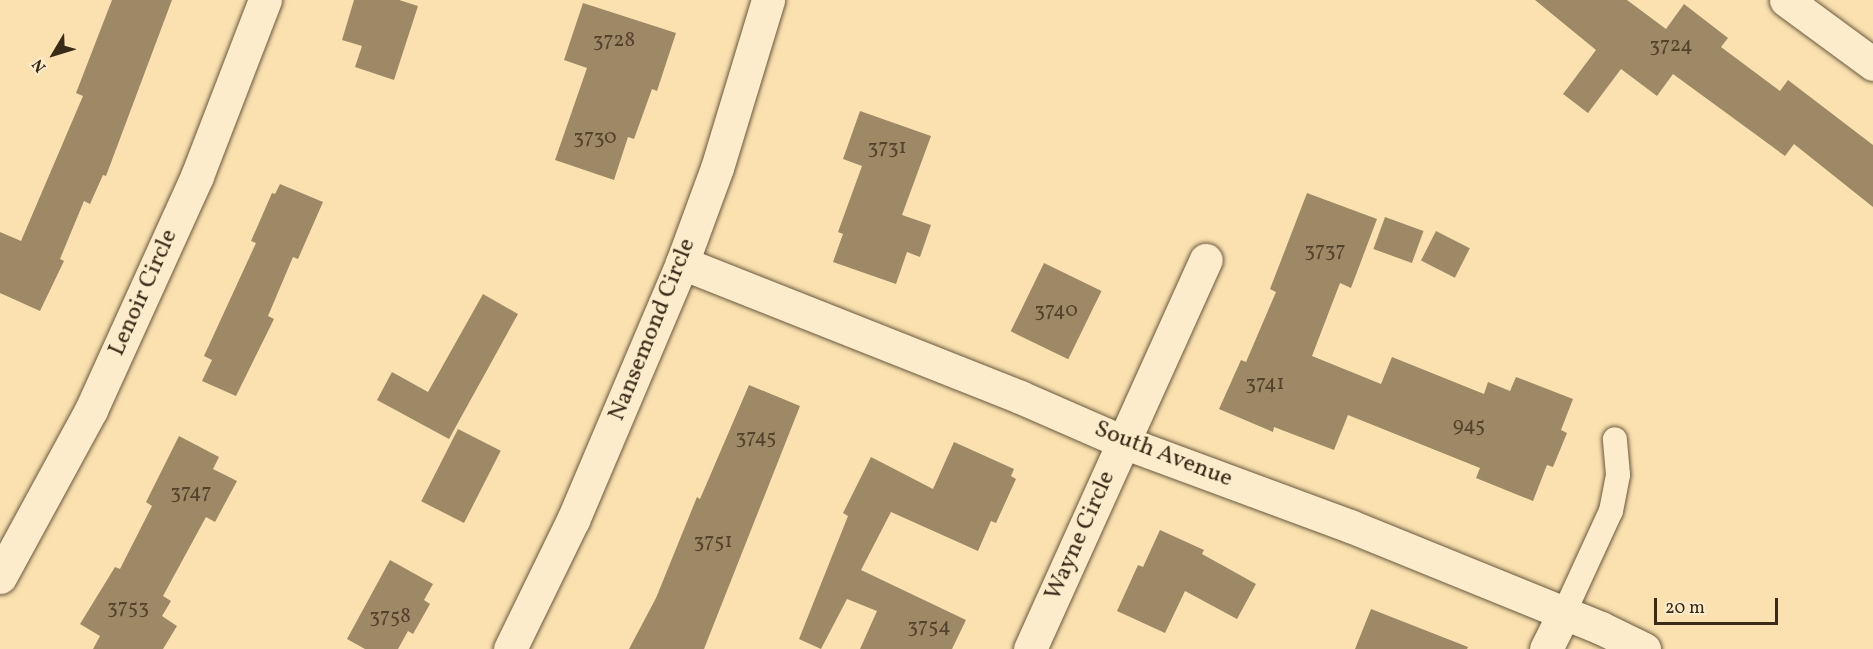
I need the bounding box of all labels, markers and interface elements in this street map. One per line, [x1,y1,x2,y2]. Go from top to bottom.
north arrow [24,24,84,84]
house number: 3728 [593,28,635,54]
house number: 3724 [1649,33,1693,59]
text: N [28,54,52,76]
house number: 3730 [573,125,617,151]
house number: 3731 [867,135,907,161]
street label: Lenoir Circle [103,225,185,361]
street label: Nansemond Circle [603,235,703,425]
house number: 3737 [1304,238,1346,264]
house number: 3740 [1034,298,1078,324]
house number: 3741 [1245,371,1285,397]
house number: 945 [1453,413,1485,439]
street label: South Avenue [1090,415,1236,495]
house number: 3745 [736,425,776,451]
street label: Wayne Circle [1040,467,1122,605]
house number: 3747 [170,480,212,506]
house number: 3751 [693,529,733,555]
scale bar [1657,586,1782,624]
house number: 3753 [107,595,149,621]
text: 20 m [1665,596,1705,621]
house number: 3758 [369,604,411,630]
house number: 3754 [907,614,951,640]

